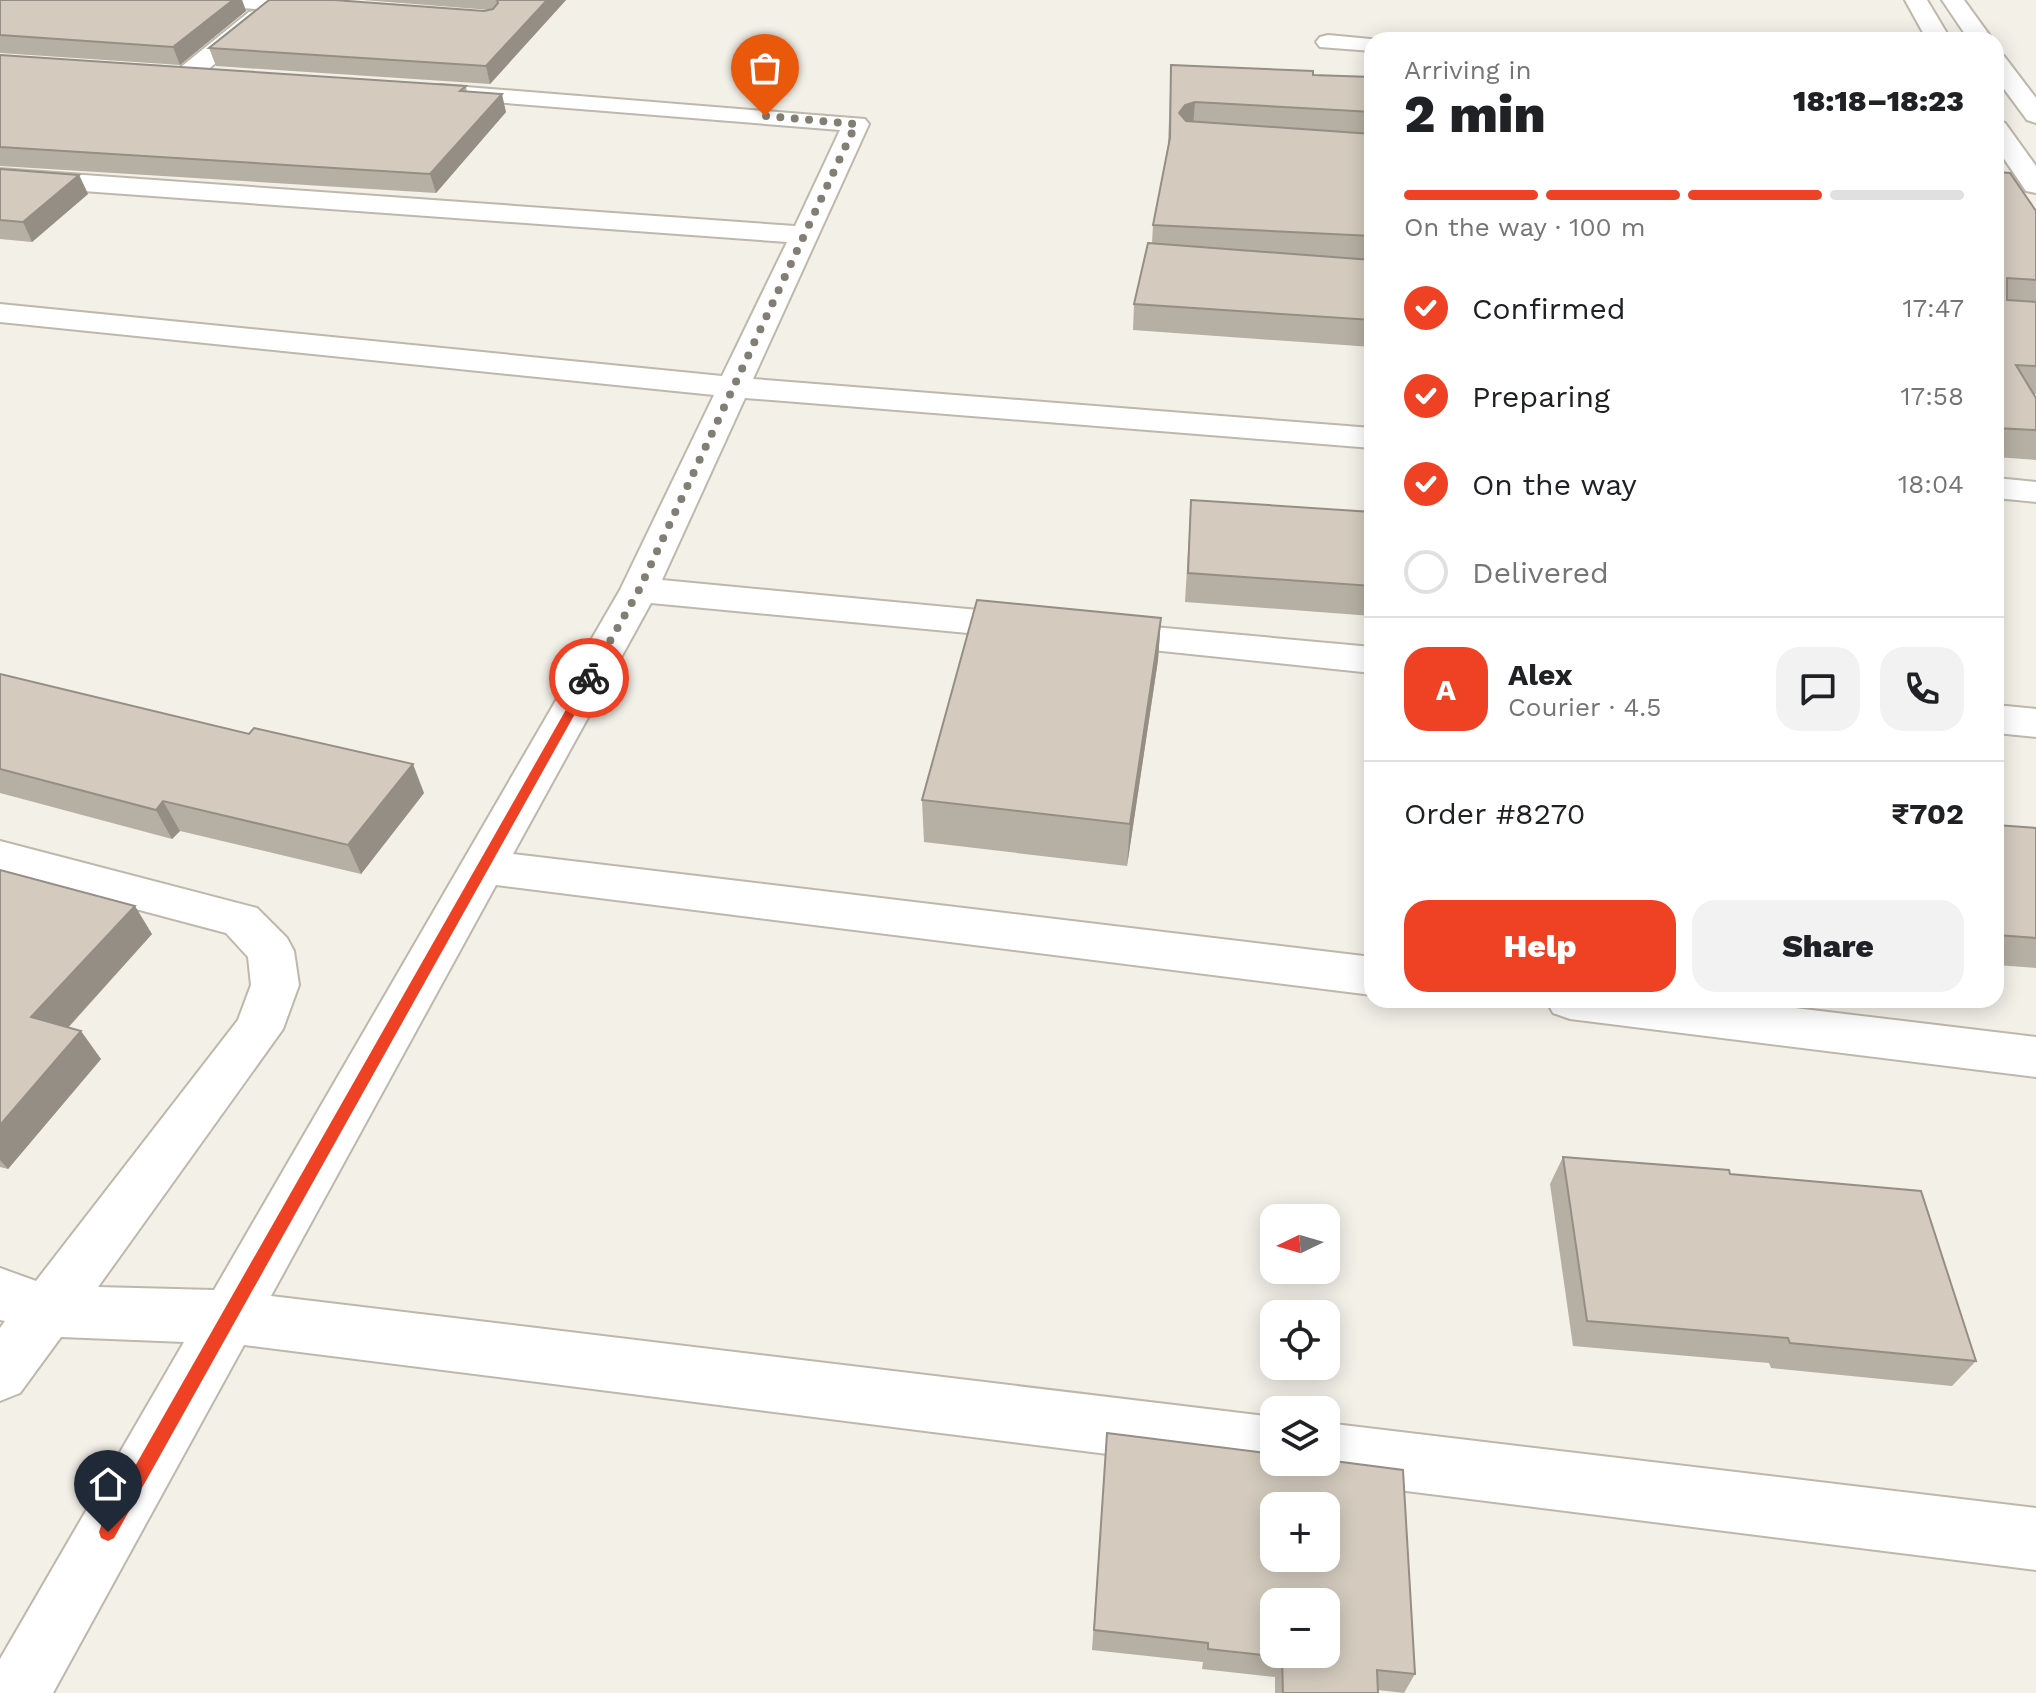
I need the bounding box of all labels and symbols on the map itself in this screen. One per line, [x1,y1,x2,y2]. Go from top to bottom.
pin [731,34,799,116]
courier [549,638,629,718]
north arrow [1260,1204,1340,1284]
pin [74,1450,142,1532]

